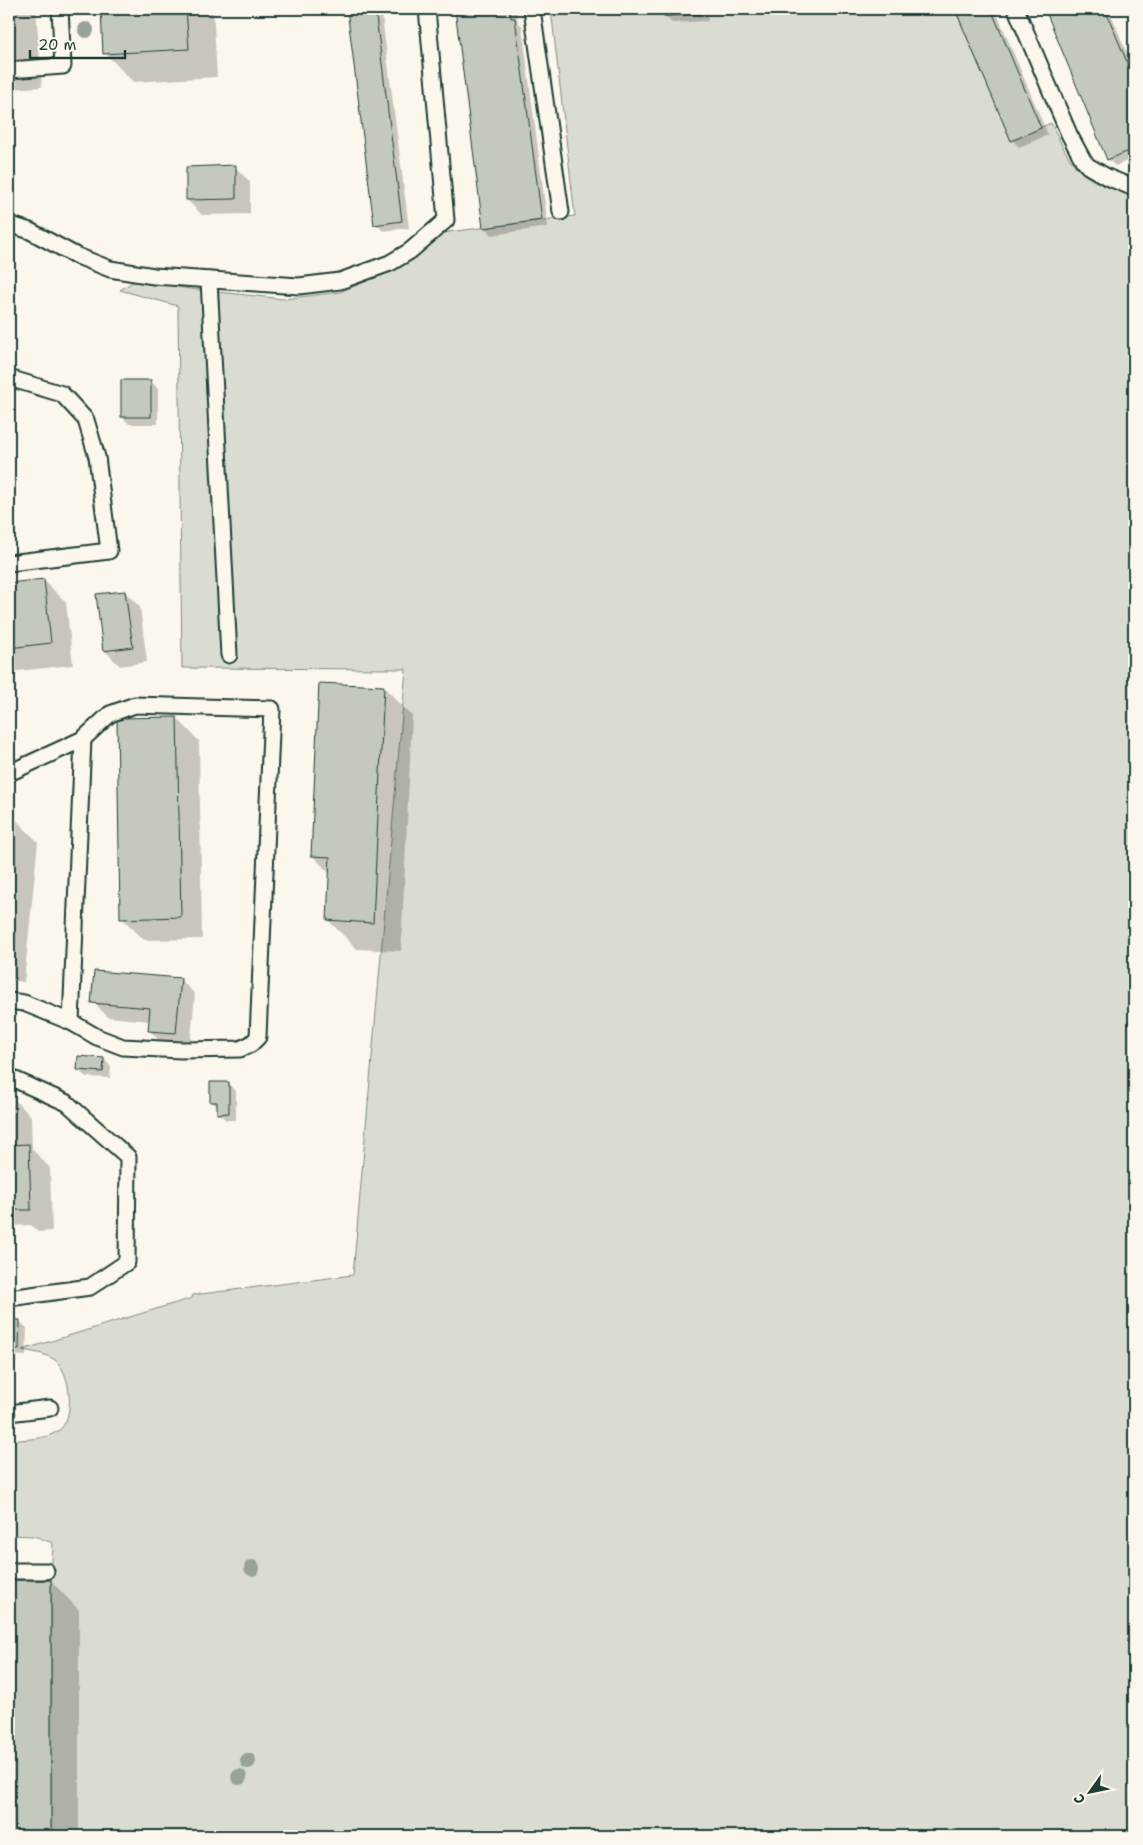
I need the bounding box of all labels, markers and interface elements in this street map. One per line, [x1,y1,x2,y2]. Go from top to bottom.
scale bar [30,28,125,60]
text: 20 m [38,35,77,55]
north arrow [1066,1768,1116,1818]
text: С [1069,1791,1089,1808]

